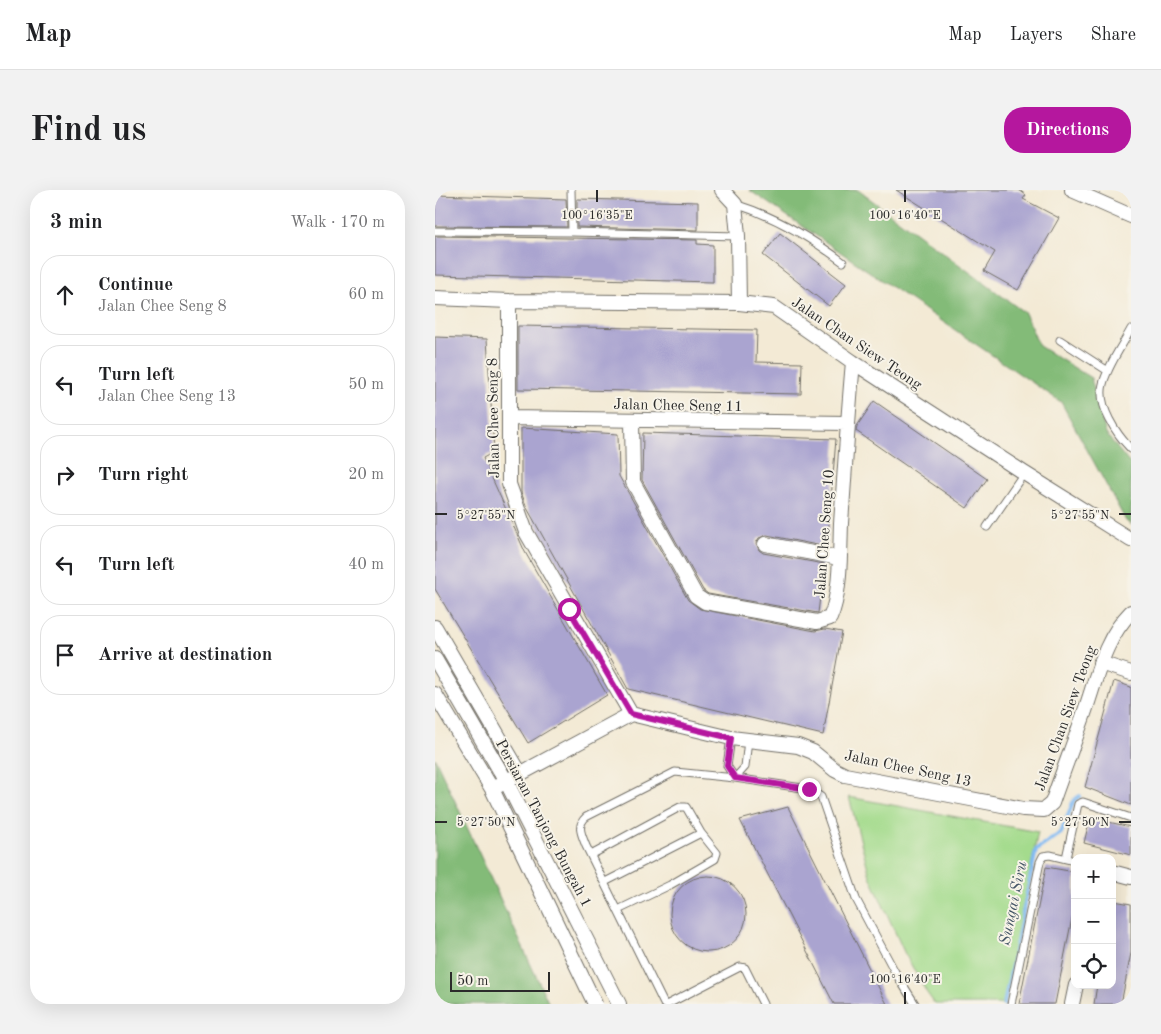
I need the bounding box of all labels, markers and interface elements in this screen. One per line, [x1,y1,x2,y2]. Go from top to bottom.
text: Map [25,23,72,47]
text: Map [948,26,982,44]
text: Layers [1010,26,1062,44]
text: Share [1090,26,1136,44]
button: Directions [1004,107,1131,153]
text: Find us [30,113,146,148]
text: 100°16'35"E [561,209,633,222]
text: 100°16'40"E [869,210,941,222]
text: 3 min [50,212,103,233]
text: Walk · 170 m [290,215,385,231]
text: Continue [98,276,173,295]
icon: ahead [51,281,79,309]
text: 60 m [348,287,384,303]
street label: Jalan Chan Siew Teong [788,295,924,393]
text: Jalan Chee Seng 8 [98,299,227,315]
street label: Jalan Chee Seng 8 [486,357,503,478]
text: Turn left [98,366,175,385]
icon: left [51,371,79,399]
text: 50 m [348,377,384,393]
text: Jalan Chee Seng 13 [98,389,236,405]
street label: Jalan Chee Seng 11 [613,398,743,415]
icon: right [51,461,79,489]
text: Turn right [98,466,188,485]
text: 20 m [348,467,384,483]
street label: Jalan Chee Seng 10 [813,469,837,599]
text: 5°27'55"N [457,509,515,522]
text: 5°27'55"N [1051,509,1109,522]
icon: left [51,551,79,579]
text: Turn left [98,556,175,575]
text: 40 m [348,557,384,573]
route start [558,598,581,621]
icon: arrive [51,641,79,669]
street label: Jalan Chan Siew Teong [1033,644,1100,793]
text: Arrive at destination [98,646,272,665]
street label: Persiaran Tanjong Bungah 1 [492,737,593,910]
street label: Jalan Chee Seng 13 [843,749,973,790]
route end [798,778,821,801]
text: 5°27'50"N [457,816,515,829]
text: 5°27'50"N [1051,816,1109,829]
map controls [1071,854,1116,989]
button: + [1071,854,1116,899]
water label: Sungai Siru [997,860,1031,947]
button: − [1071,899,1116,944]
button: locate [1071,944,1116,989]
scale bar [450,969,550,992]
text: 50 m [457,974,488,988]
text: 100°16'40"E [869,974,941,986]

